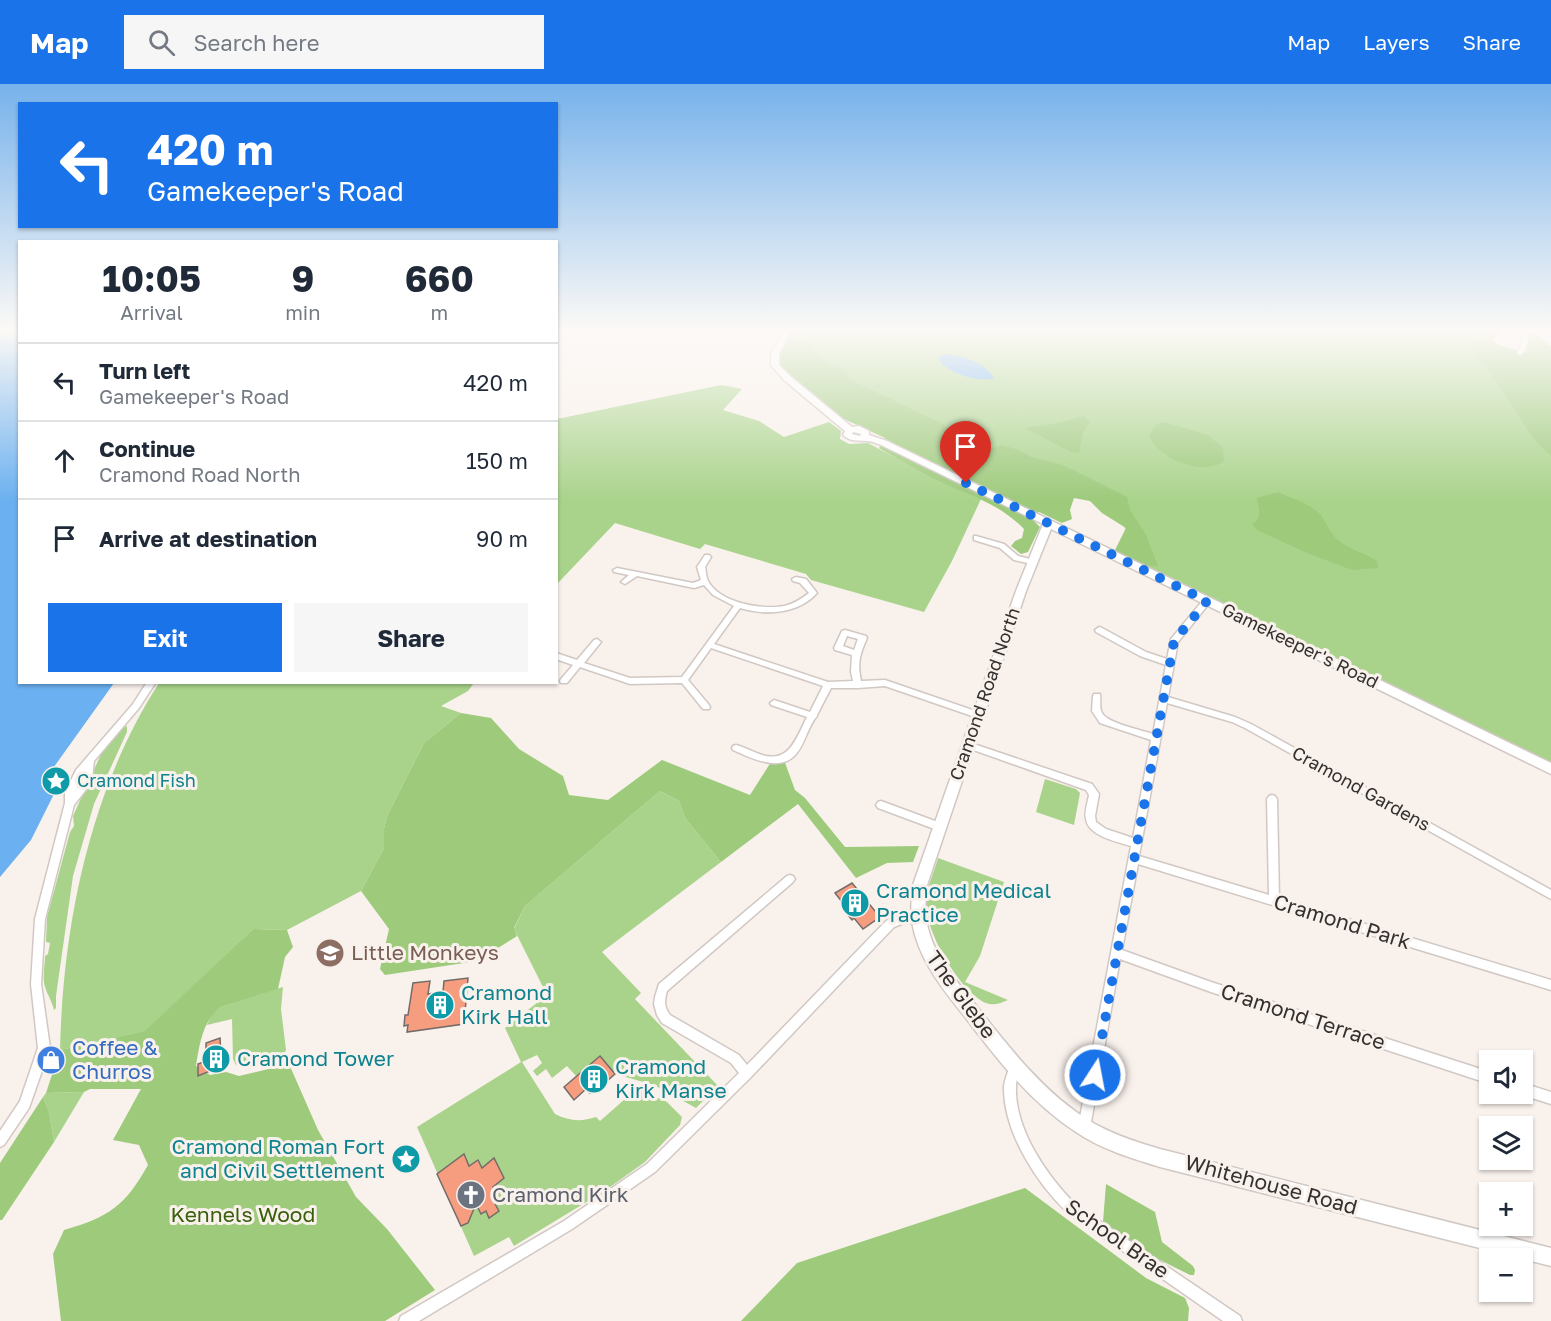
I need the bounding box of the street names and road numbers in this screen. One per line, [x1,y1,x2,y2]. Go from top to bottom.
street label: Gamekeeper's Road [1219,598,1382,693]
street label: Cramond Road North [944,604,1024,783]
street label: Cramond Gardens [1289,741,1434,835]
street label: Cramond Park [1271,888,1414,954]
street label: The Glebe [921,946,1002,1043]
street label: Cramond Terrace [1218,977,1389,1055]
street label: Whitehouse Road [1182,1149,1360,1220]
street label: School Brae [1061,1193,1175,1284]

